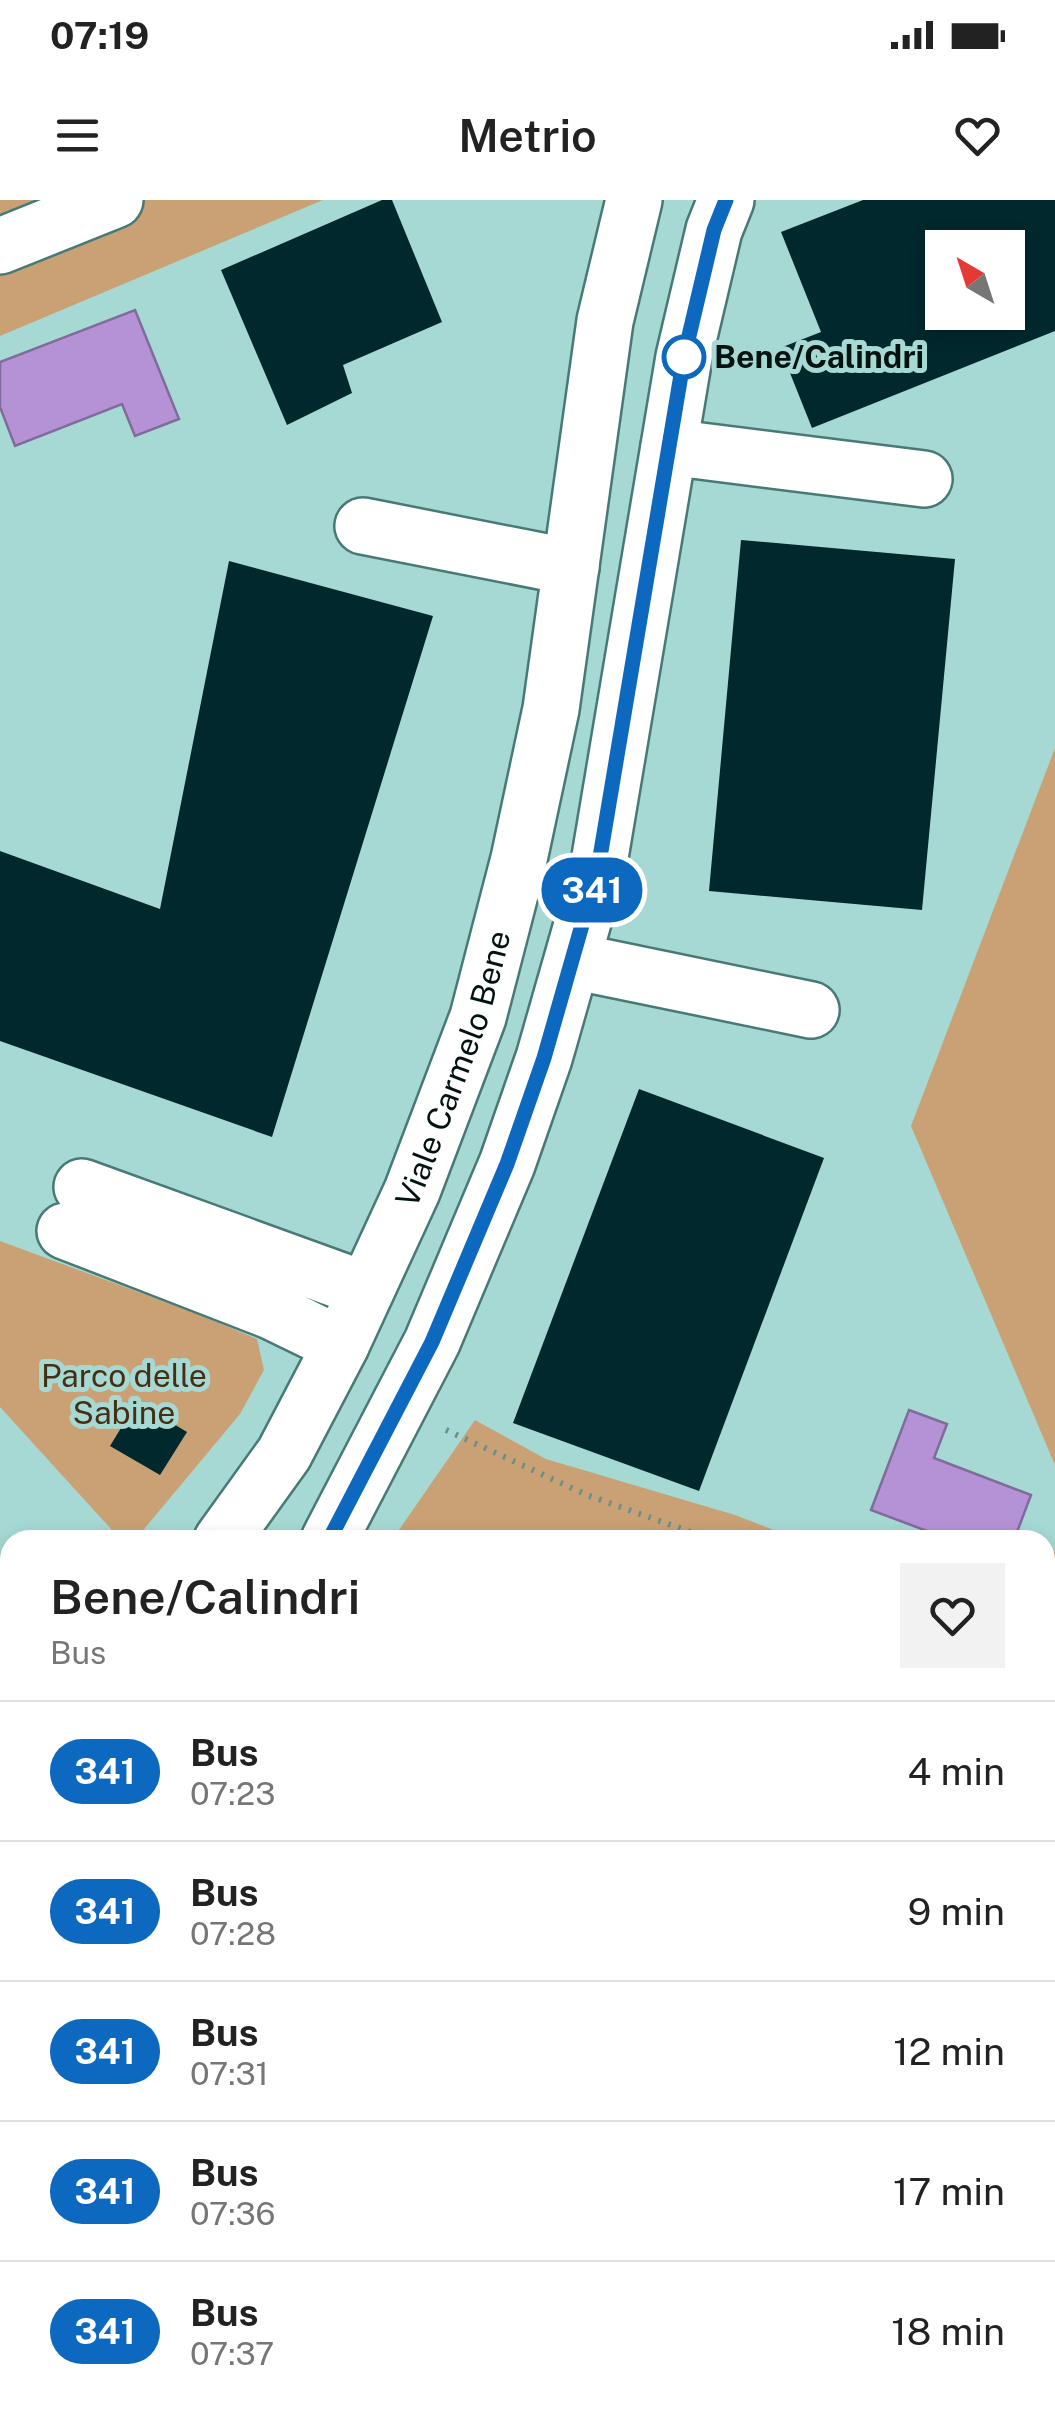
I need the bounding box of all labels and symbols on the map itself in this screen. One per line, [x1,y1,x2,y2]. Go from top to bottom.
north arrow [925,230,1025,330]
marker: Bene/Calindri [663,336,705,378]
place label: Bene/Calindri [714,338,924,375]
line badge: 341 [534,858,650,922]
street label: Viale Carmelo Bene [388,926,518,1213]
park label: Parco delle Sabine [41,1357,207,1431]

